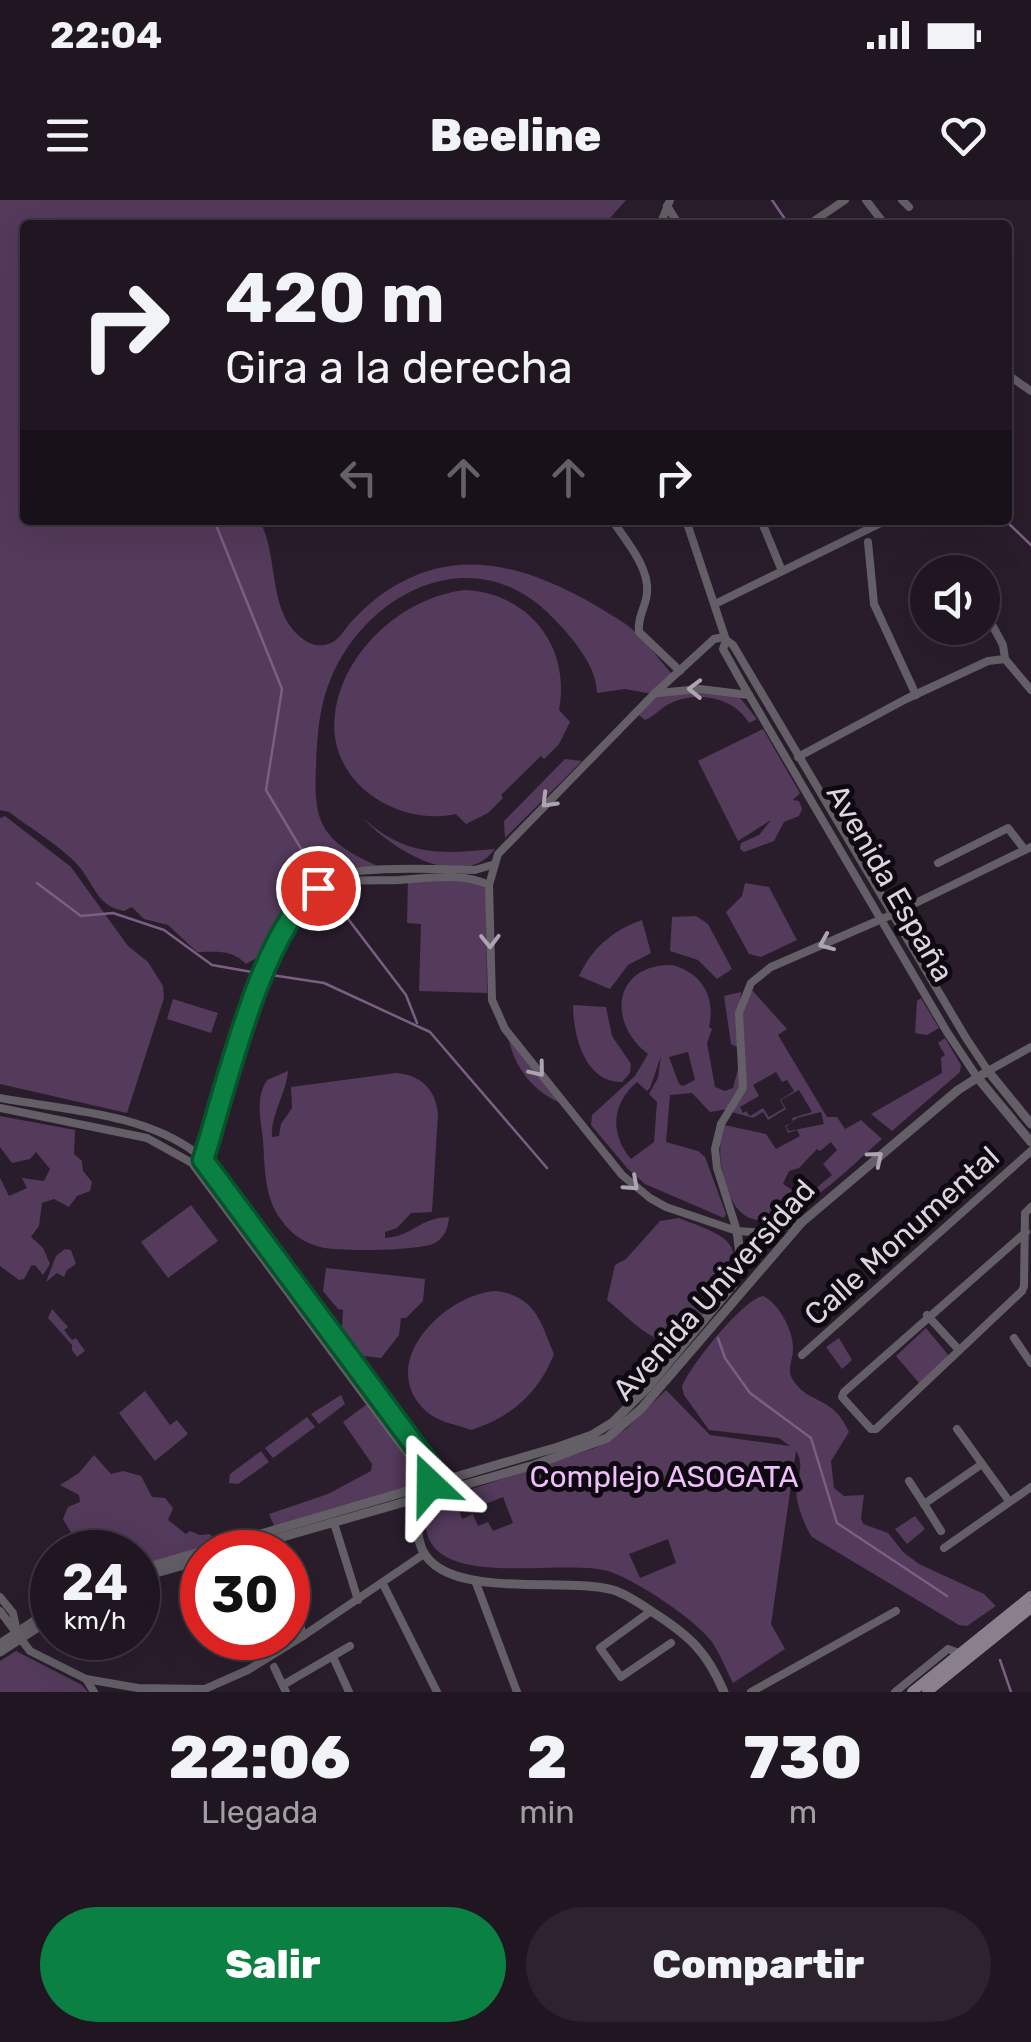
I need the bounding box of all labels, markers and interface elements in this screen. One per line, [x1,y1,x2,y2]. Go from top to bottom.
text: 22:04 [50,12,162,58]
icon: menu [40,108,95,163]
icon: heart [936,108,991,163]
text: Beeline [430,109,601,162]
text: 420 m [225,257,445,340]
icon: right [60,260,190,390]
text: Gira a la derecha [225,341,573,394]
icon: left [331,450,386,505]
icon: ahead [436,450,491,505]
icon: ahead [541,450,596,505]
icon: right [646,450,701,505]
map controls [910,555,1000,645]
button: sound [910,555,1000,645]
one-way arrow [687,679,703,700]
street label: Avenida España [819,778,961,988]
one-way arrow [542,790,560,808]
pin [276,846,361,931]
icon: arrive [291,861,346,916]
one-way arrow [818,931,836,951]
one-way arrow [480,934,501,950]
one-way arrow [526,1059,544,1077]
street label: Calle Monumental [797,1139,1007,1333]
one-way arrow [864,1152,882,1170]
street label: Avenida Universidad [605,1172,823,1408]
one-way arrow [620,1172,639,1190]
position arrow [378,1432,482,1536]
park label: Complejo ASOGATA [529,1459,799,1495]
speed limit sign: 30 [180,1530,310,1660]
text: 24 [62,1553,128,1613]
text: km/h [64,1606,126,1635]
text: 22:06 [169,1722,351,1793]
text: 2 [527,1722,567,1793]
text: 730 [743,1722,862,1793]
text: Llegada [201,1793,318,1831]
text: min [519,1793,575,1831]
text: m [789,1793,817,1831]
button: Salir [40,1907,506,2022]
button: Compartir [526,1907,991,2022]

